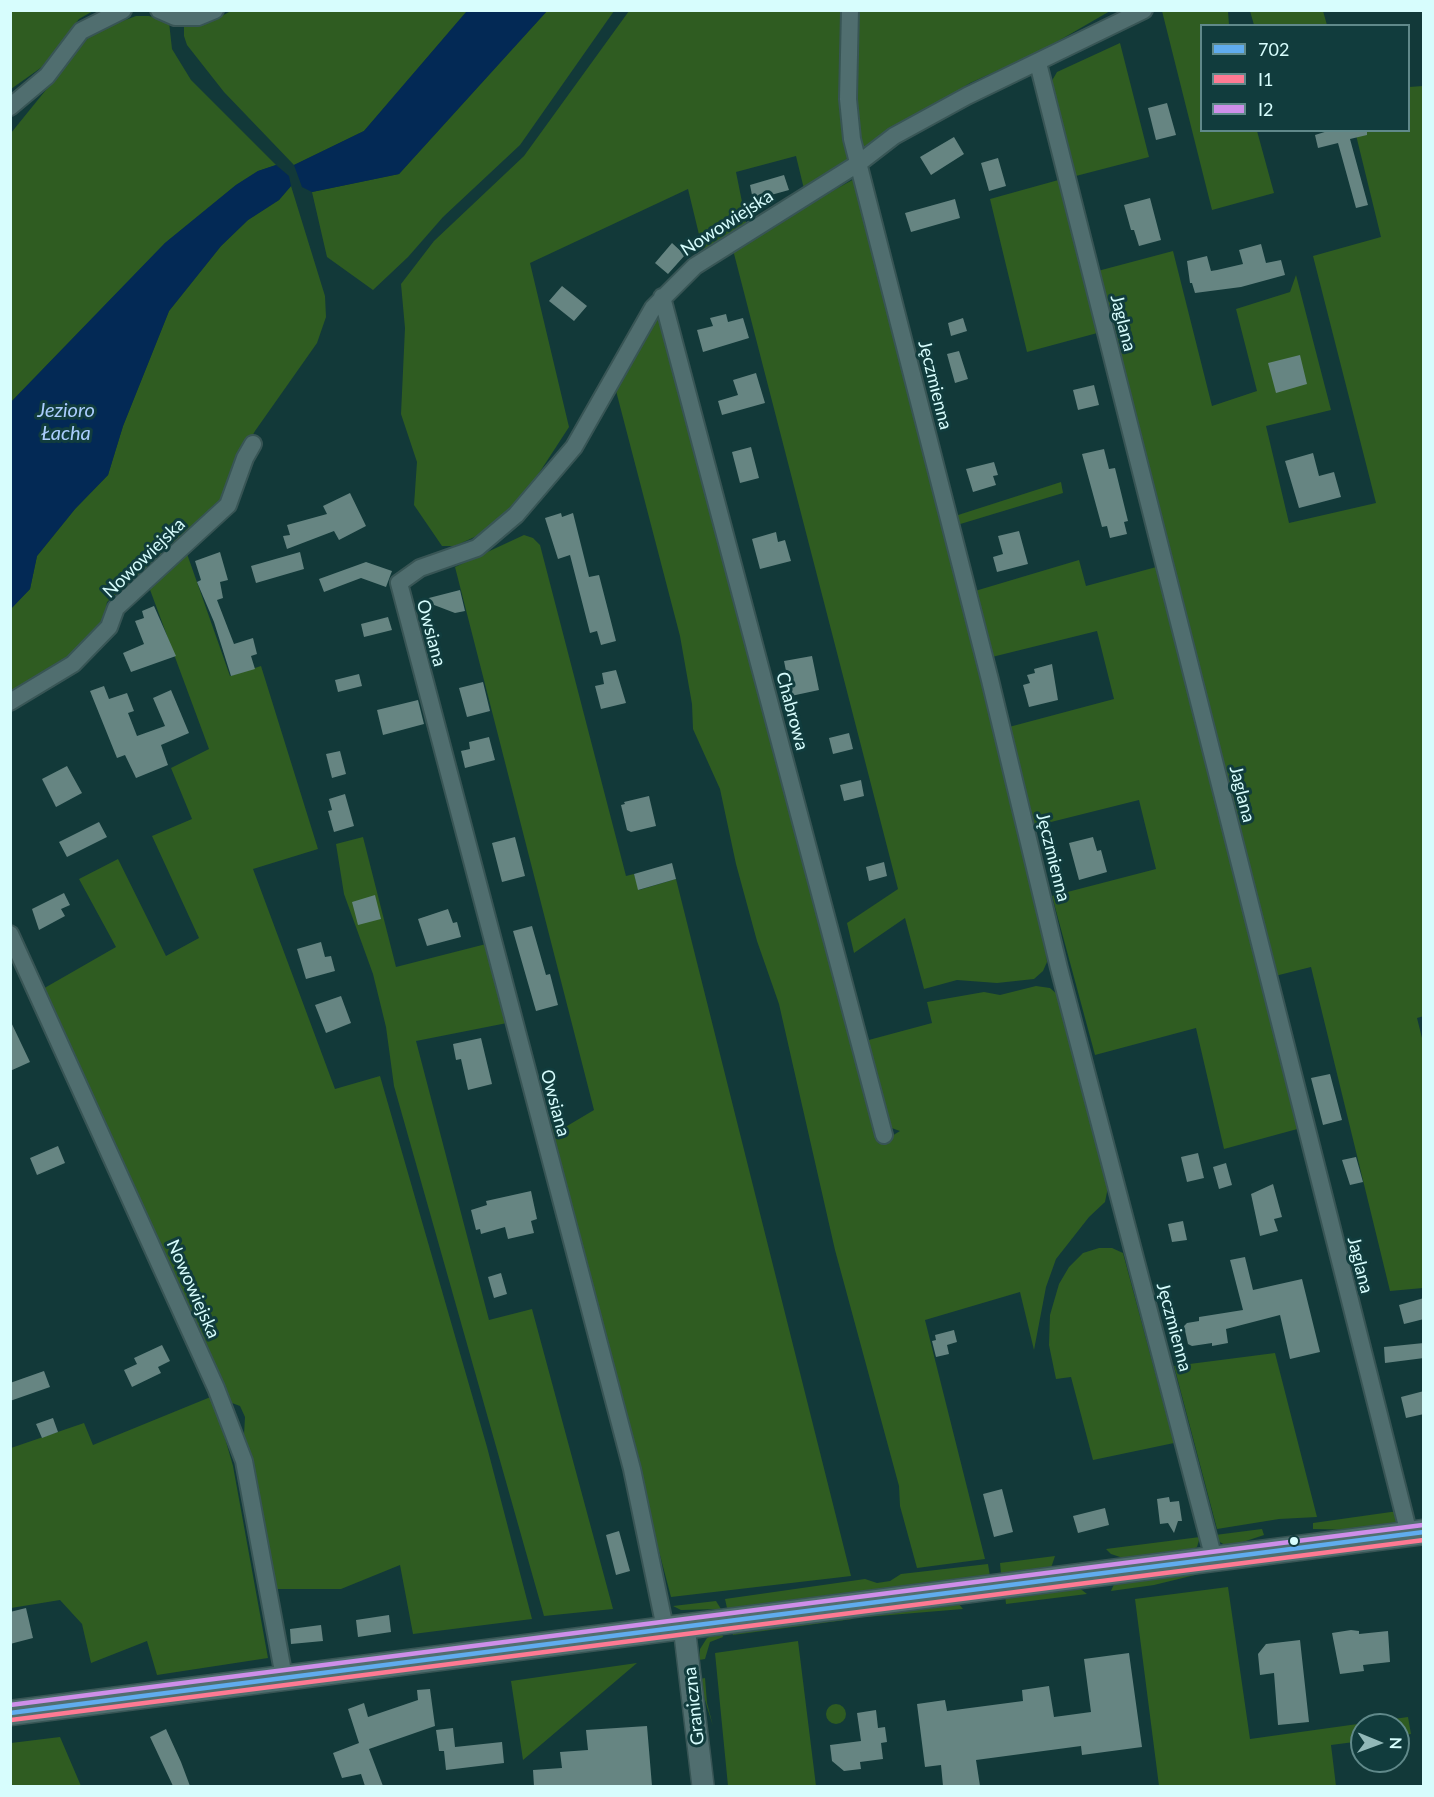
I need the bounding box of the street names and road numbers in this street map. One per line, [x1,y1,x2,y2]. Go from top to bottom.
street label: Nowowiejska [677,185,777,261]
street label: Jaglana [1106,292,1140,354]
street label: Jęczmienna [913,338,957,432]
street label: Nowowiejska [98,513,190,603]
street label: Owsiana [412,597,450,669]
street label: Chabrowa [771,669,813,753]
street label: Jaglana [1225,763,1259,825]
street label: Jęczmienna [1031,810,1075,904]
street label: Owsiana [536,1067,574,1139]
street label: Jaglana [1343,1234,1377,1296]
street label: Nowowiejska [162,1236,224,1342]
street label: Jęczmienna [1152,1280,1196,1374]
street label: Graniczna [679,1666,709,1746]

